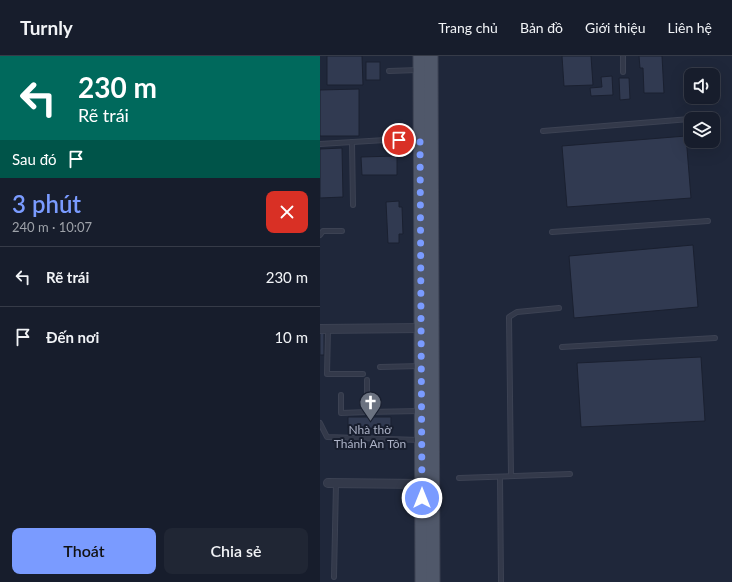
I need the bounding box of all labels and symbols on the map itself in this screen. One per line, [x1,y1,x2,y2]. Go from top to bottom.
pin [382,123,416,157]
church icon: Nhà thờ Thánh An Tôn [357,390,383,423]
place label: Nhà thờ Thánh An Tôn [334,422,406,451]
position arrow [401,477,443,519]

